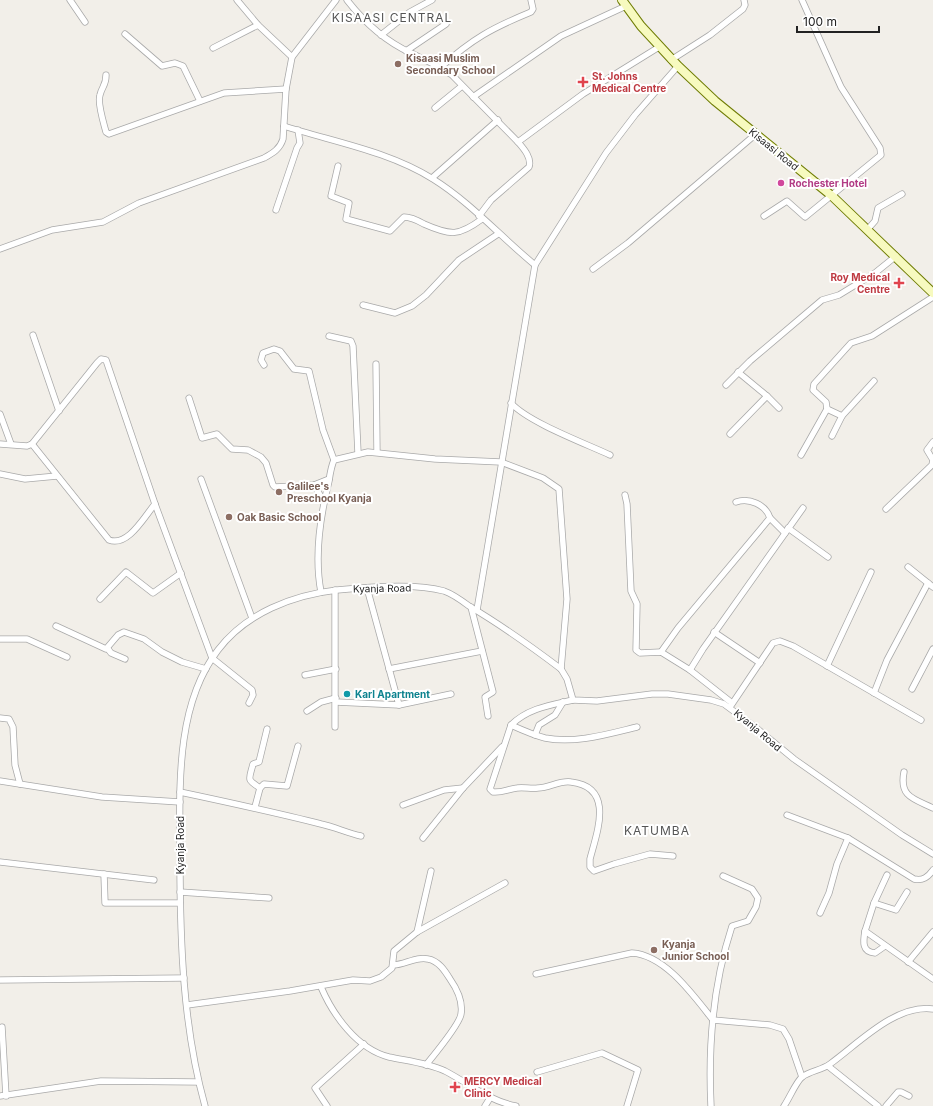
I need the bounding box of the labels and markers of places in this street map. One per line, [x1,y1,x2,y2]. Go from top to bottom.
place label: Kisaasi Muslim Secondary School [406,52,495,77]
marker: Kisaasi Muslim Secondary School [393,59,403,69]
place label: St. Johns Medical Centre [592,70,666,94]
marker: St. Johns Medical Centre [577,76,589,88]
place label: Rochester Hotel [789,177,867,189]
marker: Rochester Hotel [776,178,786,188]
place label: Roy Medical Centre [830,271,890,295]
marker: Roy Medical Centre [893,277,905,289]
place label: Galilee's Preschool Kyanja [287,480,372,505]
marker: Galilee's Preschool Kyanja [274,487,284,497]
place label: Oak Basic School [237,511,322,523]
marker: Oak Basic School [224,512,234,522]
place label: Karl Apartment [355,688,430,700]
marker: Karl Apartment [342,689,352,699]
place label: Kyanja Junior School [662,938,730,962]
marker: Kyanja Junior School [649,945,659,955]
place label: MERCY Medical Clinic [464,1075,542,1099]
marker: MERCY Medical Clinic [449,1081,461,1093]

